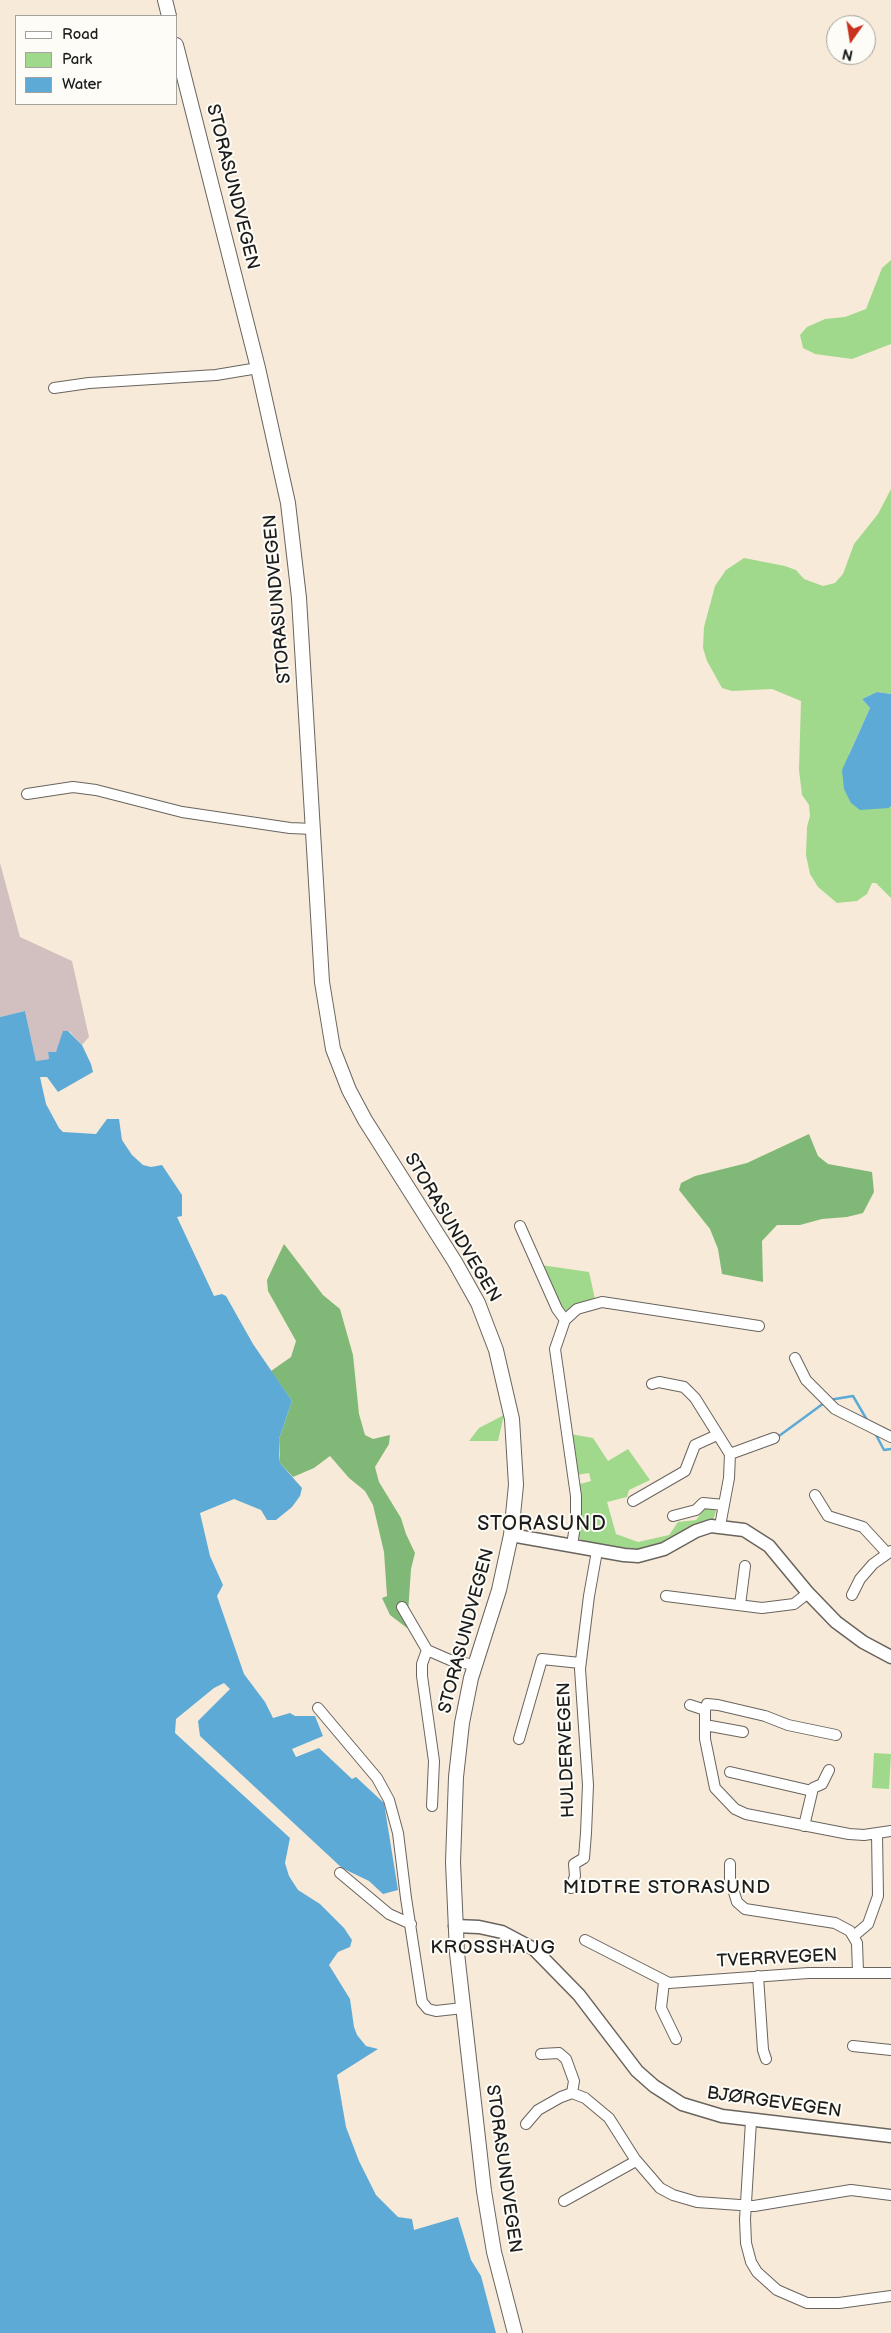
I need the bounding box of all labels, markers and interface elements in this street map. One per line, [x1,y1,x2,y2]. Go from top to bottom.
legend [15,15,178,105]
north arrow [826,15,876,65]
text: Road [62,25,98,44]
text: N [841,45,855,64]
text: Park [62,50,92,69]
text: Water [62,75,102,94]
street label: STORASUNDVEGEN [201,102,263,272]
street label: STORASUNDVEGEN [260,514,296,684]
street label: STORASUNDVEGEN [399,1150,505,1306]
district label: STORASUND [476,1513,608,1537]
street label: STORASUNDVEGEN [435,1546,499,1716]
street label: HULDERVEGEN [554,1682,580,1818]
district label: MIDTRE STORASUND [561,1877,773,1899]
district label: KROSSHAUG [429,1937,557,1959]
street label: TVERRVEGEN [716,1945,838,1973]
street label: STORASUNDVEGEN [480,2083,526,2255]
street label: BJØRGEVEGEN [705,2083,843,2123]

